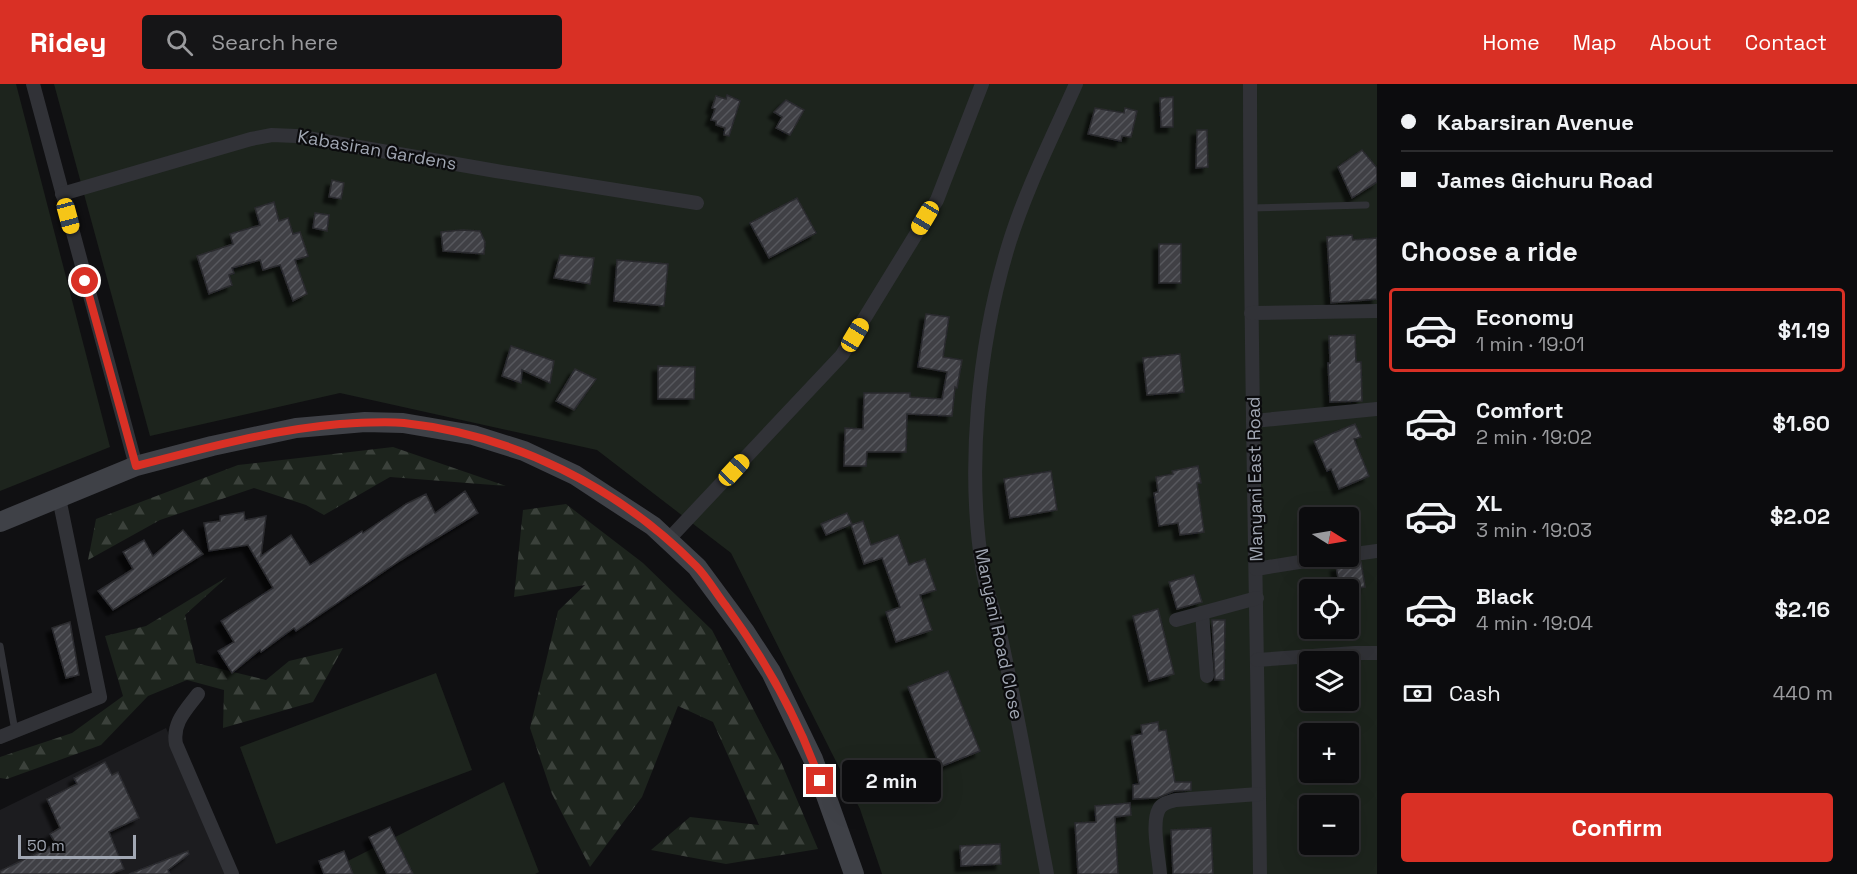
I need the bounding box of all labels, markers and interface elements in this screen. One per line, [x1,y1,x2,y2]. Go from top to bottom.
search box [142,15,562,69]
text: Ridey [30,24,106,60]
icon: search [163,26,196,59]
text: Search here [211,28,338,56]
text: Home [1482,29,1540,56]
text: Map [1573,29,1617,56]
text: About [1650,29,1712,56]
text: Contact [1745,29,1827,56]
text: Kabarsiran Avenue [1437,108,1634,136]
street label: Kabasiran Gardens [296,124,458,175]
text: James Gichuru Road [1437,166,1653,194]
car [55,196,81,236]
car [908,198,942,238]
text: Choose a ride [1401,234,1578,269]
route start [71,267,98,294]
icon: car [1404,303,1458,357]
text: Economy [1476,303,1574,331]
car [838,315,872,355]
text: $1.19 [1778,316,1830,344]
text: 1 min · 19:01 [1476,331,1585,357]
street label: Manyani East Road [1242,396,1267,562]
icon: car [1404,396,1458,450]
text: Comfort [1476,396,1564,424]
text: $1.60 [1773,409,1830,437]
text: 2 min · 19:02 [1476,424,1592,450]
car [715,451,753,489]
icon: car [1404,489,1458,543]
text: XL [1476,489,1502,517]
text: $2.02 [1770,502,1830,530]
north arrow [1299,507,1359,567]
map controls [1299,507,1359,855]
text: 3 min · 19:03 [1476,517,1592,543]
street label: Manyani Road Close [970,546,1029,722]
button: locate [1299,579,1359,639]
icon: car [1404,582,1458,636]
text: Black [1476,582,1534,610]
text: $2.16 [1775,595,1830,623]
text: 4 min · 19:04 [1476,610,1593,636]
button: layers [1299,651,1359,711]
icon: cash [1401,677,1434,710]
text: Cash [1449,679,1501,707]
text: 440 m [1773,680,1833,706]
button: + [1299,723,1359,783]
callout: 2 min [841,760,940,802]
route end [806,767,833,794]
text: 2 min [866,768,917,794]
button: Confirm [1401,793,1833,862]
button: − [1299,795,1359,855]
scale bar [18,832,136,860]
text: 50 m [27,835,65,856]

